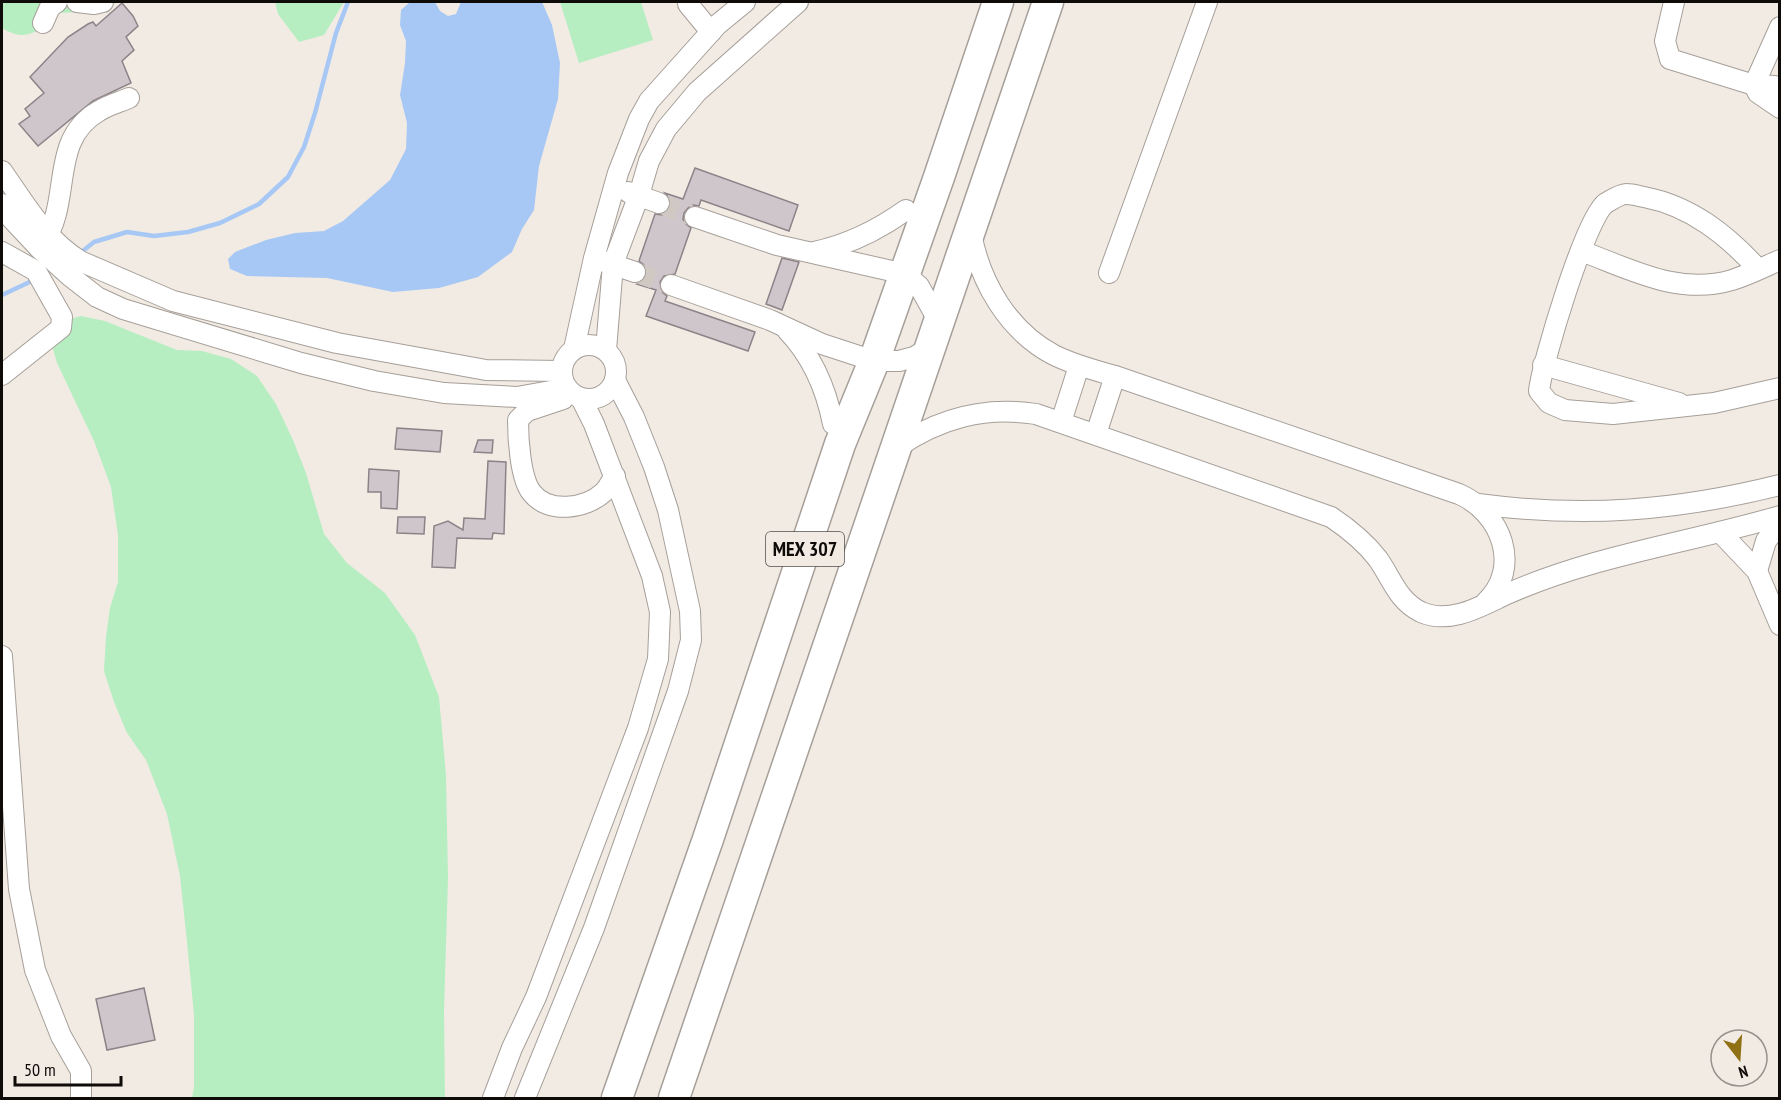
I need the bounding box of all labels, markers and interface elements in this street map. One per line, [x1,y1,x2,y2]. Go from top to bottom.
road number: MEX 307 [766,532,844,566]
north arrow [1709,1028,1769,1088]
scale bar [15,1049,122,1087]
text: 50 m [24,1058,56,1081]
text: N [1736,1062,1750,1083]

